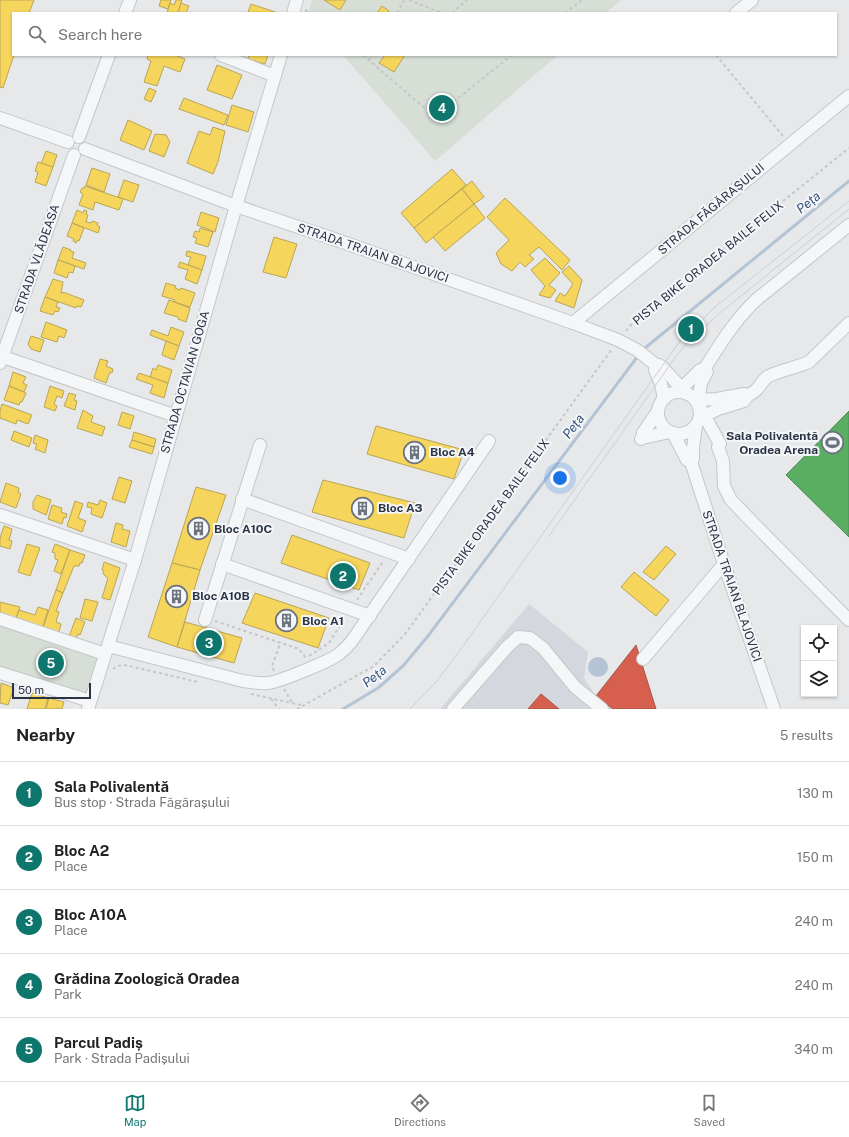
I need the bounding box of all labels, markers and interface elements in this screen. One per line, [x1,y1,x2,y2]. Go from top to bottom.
search box [12,12,837,56]
icon: search [26,23,48,45]
text: Search here [58,26,142,43]
pin: 4 [429,93,455,123]
street label: STRADA FĂGĂRAȘULUI [655,160,767,258]
water label: Peța [793,188,823,217]
street label: PISTA BIKE ORADEA BAILE FELIX [630,198,786,328]
street label: STRADA VLĂDEASA [12,202,62,316]
street label: STRADA TRAIAN BLAJOVICI [296,220,450,286]
street label: STRADA OCTAVIAN GOGA [158,309,212,455]
pin: 1 [678,314,704,344]
water label: Peța [559,411,587,441]
place label: Sala Polivalentă Oradea Arena [726,429,818,457]
sports icon: Sala Polivalentă Oradea Arena [820,430,846,456]
street label: PISTA BIKE ORADEA BAILE FELIX [430,436,552,598]
building icon: Bloc A4 [402,439,428,465]
place label: Bloc A4 [430,445,475,459]
your location [550,468,570,488]
building icon: Bloc A3 [350,495,376,521]
place label: Bloc A3 [378,501,423,515]
street label: STRADA TRAIAN BLAJOVICI [699,509,765,663]
building icon: Bloc A10C [185,516,211,542]
place label: Bloc A10C [214,522,273,536]
pin: 2 [330,561,356,591]
building icon: Bloc A10B [164,583,190,609]
place label: Bloc A10B [192,589,250,603]
building icon: Bloc A1 [273,608,299,634]
place label: Bloc A1 [302,614,344,628]
map controls [801,625,837,697]
button: locate [801,625,837,661]
pin: 3 [196,628,222,658]
pin: 5 [38,648,64,678]
button: layers [801,661,837,697]
water label: Peța [359,662,389,690]
scale bar [12,681,91,700]
text: 50 m [18,684,44,696]
text: Nearby [16,725,75,745]
text: 5 results [780,728,833,743]
text: Sala Polivalentă [54,778,169,795]
text: 1 [26,786,32,801]
text: 130 m [797,786,833,801]
text: Bus stop · Strada Făgărașului [54,795,230,810]
text: Bloc A2 [54,842,109,859]
text: 2 [25,850,33,865]
text: 150 m [797,850,833,865]
text: Place [54,859,88,874]
text: Bloc A10A [54,906,127,923]
text: 3 [25,914,33,929]
text: 240 m [795,914,833,929]
text: Place [54,923,88,938]
text: Grădina Zoologică Oradea [54,970,239,987]
text: 4 [25,978,33,993]
text: 240 m [795,978,833,993]
text: Park [54,987,82,1002]
text: Parcul Padiș [54,1034,143,1051]
text: 5 [25,1042,33,1057]
text: 340 m [794,1042,833,1057]
text: Park · Strada Padișului [54,1051,190,1066]
tab: Map [124,1092,146,1128]
tab: Directions [394,1092,446,1128]
tab: Saved [694,1092,725,1128]

